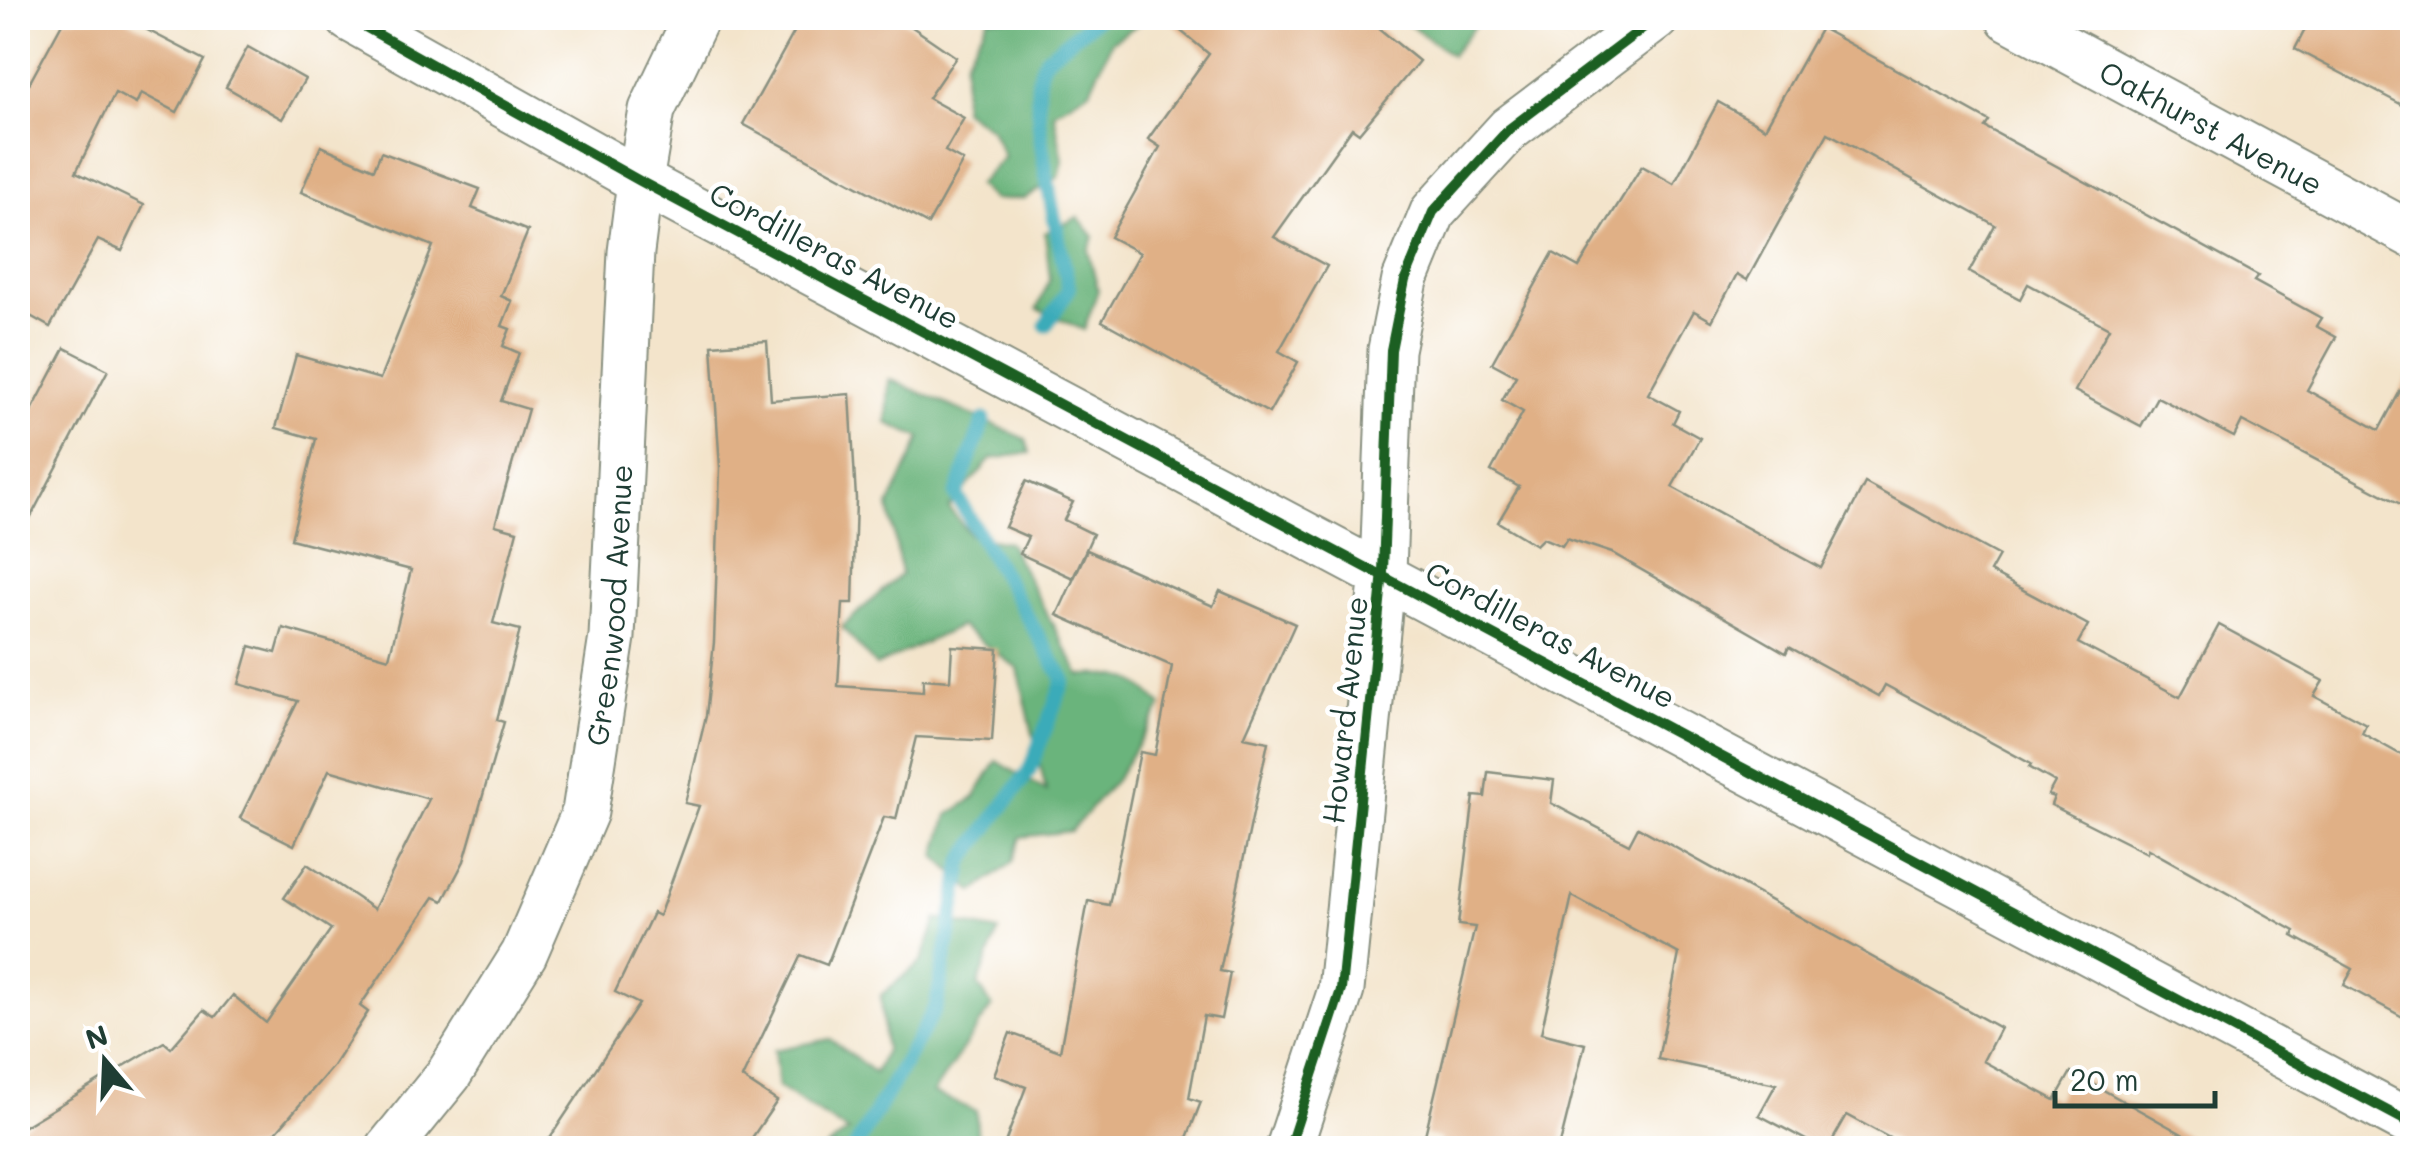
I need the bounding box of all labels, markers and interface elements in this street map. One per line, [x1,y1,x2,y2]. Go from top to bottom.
street label: Oakhurst Avenue [2093,51,2330,203]
street label: Cordilleras Avenue [703,172,967,338]
street label: Greenwood Avenue [576,463,640,748]
street label: Cordilleras Avenue [1419,551,1683,717]
street label: Howard Avenue [1312,594,1376,826]
north arrow [55,1011,155,1111]
text: N [81,1016,112,1057]
scale bar [2055,1046,2215,1108]
text: 20 m [2070,1059,2139,1099]

